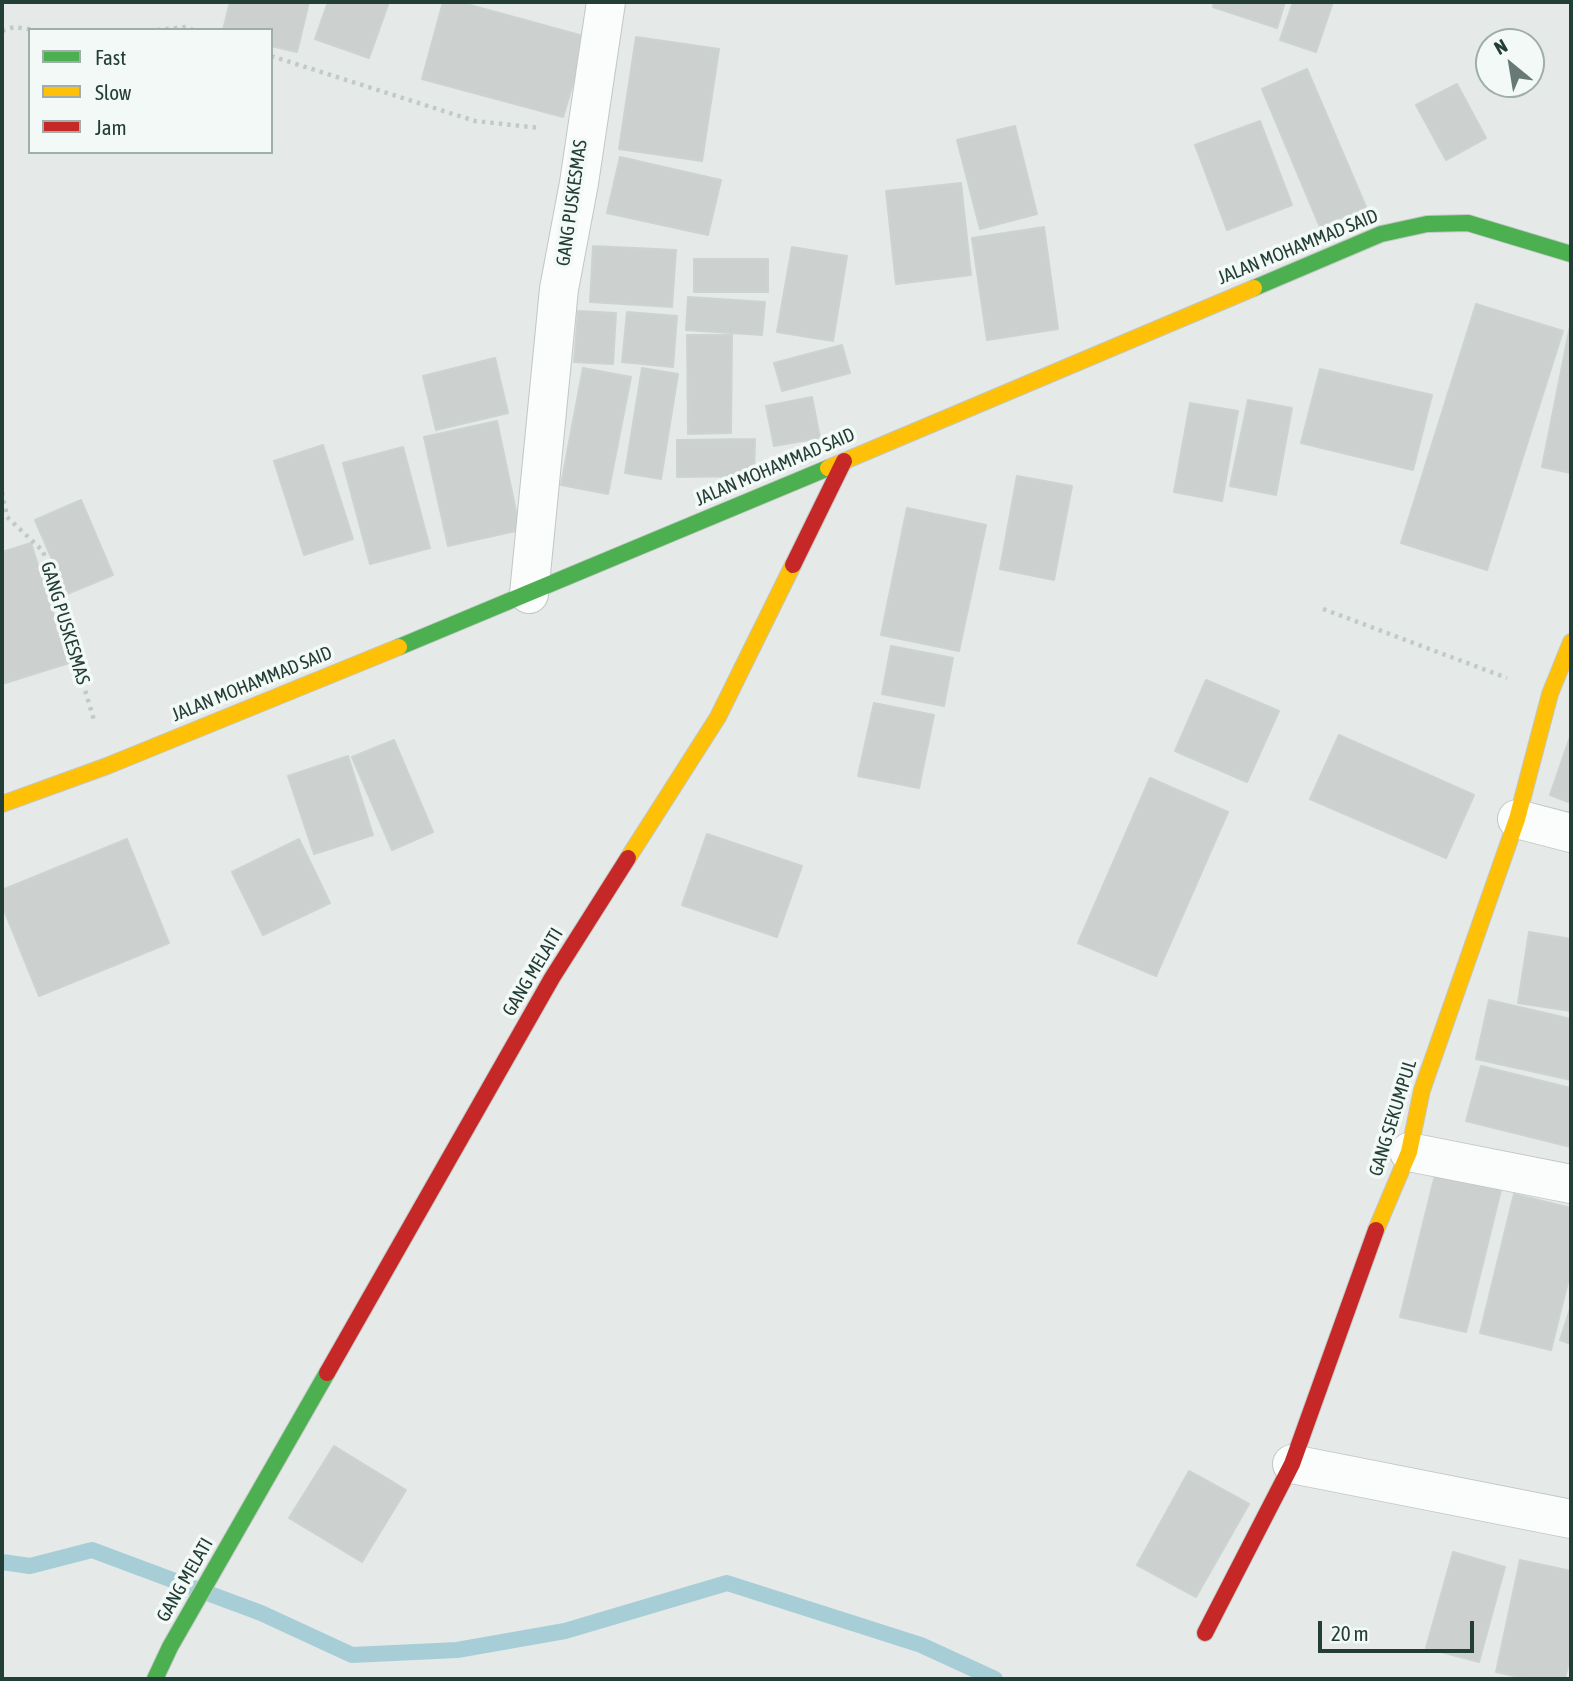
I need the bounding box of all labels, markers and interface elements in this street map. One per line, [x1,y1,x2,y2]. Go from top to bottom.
legend [28,28,273,154]
north arrow [1475,28,1545,98]
text: N [1490,34,1511,59]
text: Fast [95,45,126,69]
text: Slow [95,80,131,104]
text: Jam [95,115,127,139]
street label: GANG PUSKESMAS [552,138,592,268]
street label: JALAN MOHAMMAD SAID [1215,204,1381,290]
street label: JALAN MOHAMMAD SAID [692,423,858,511]
street label: GANG PUSKESMAS [36,559,94,687]
street label: JALAN MOHAMMAD SAID [169,641,335,727]
street label: GANG MELAITI [498,924,568,1020]
street label: GANG SEKUMPUL [1364,1057,1422,1179]
street label: GANG MELATI [152,1534,218,1626]
scale bar [1321,1608,1477,1652]
text: 20 m [1331,1621,1369,1645]

